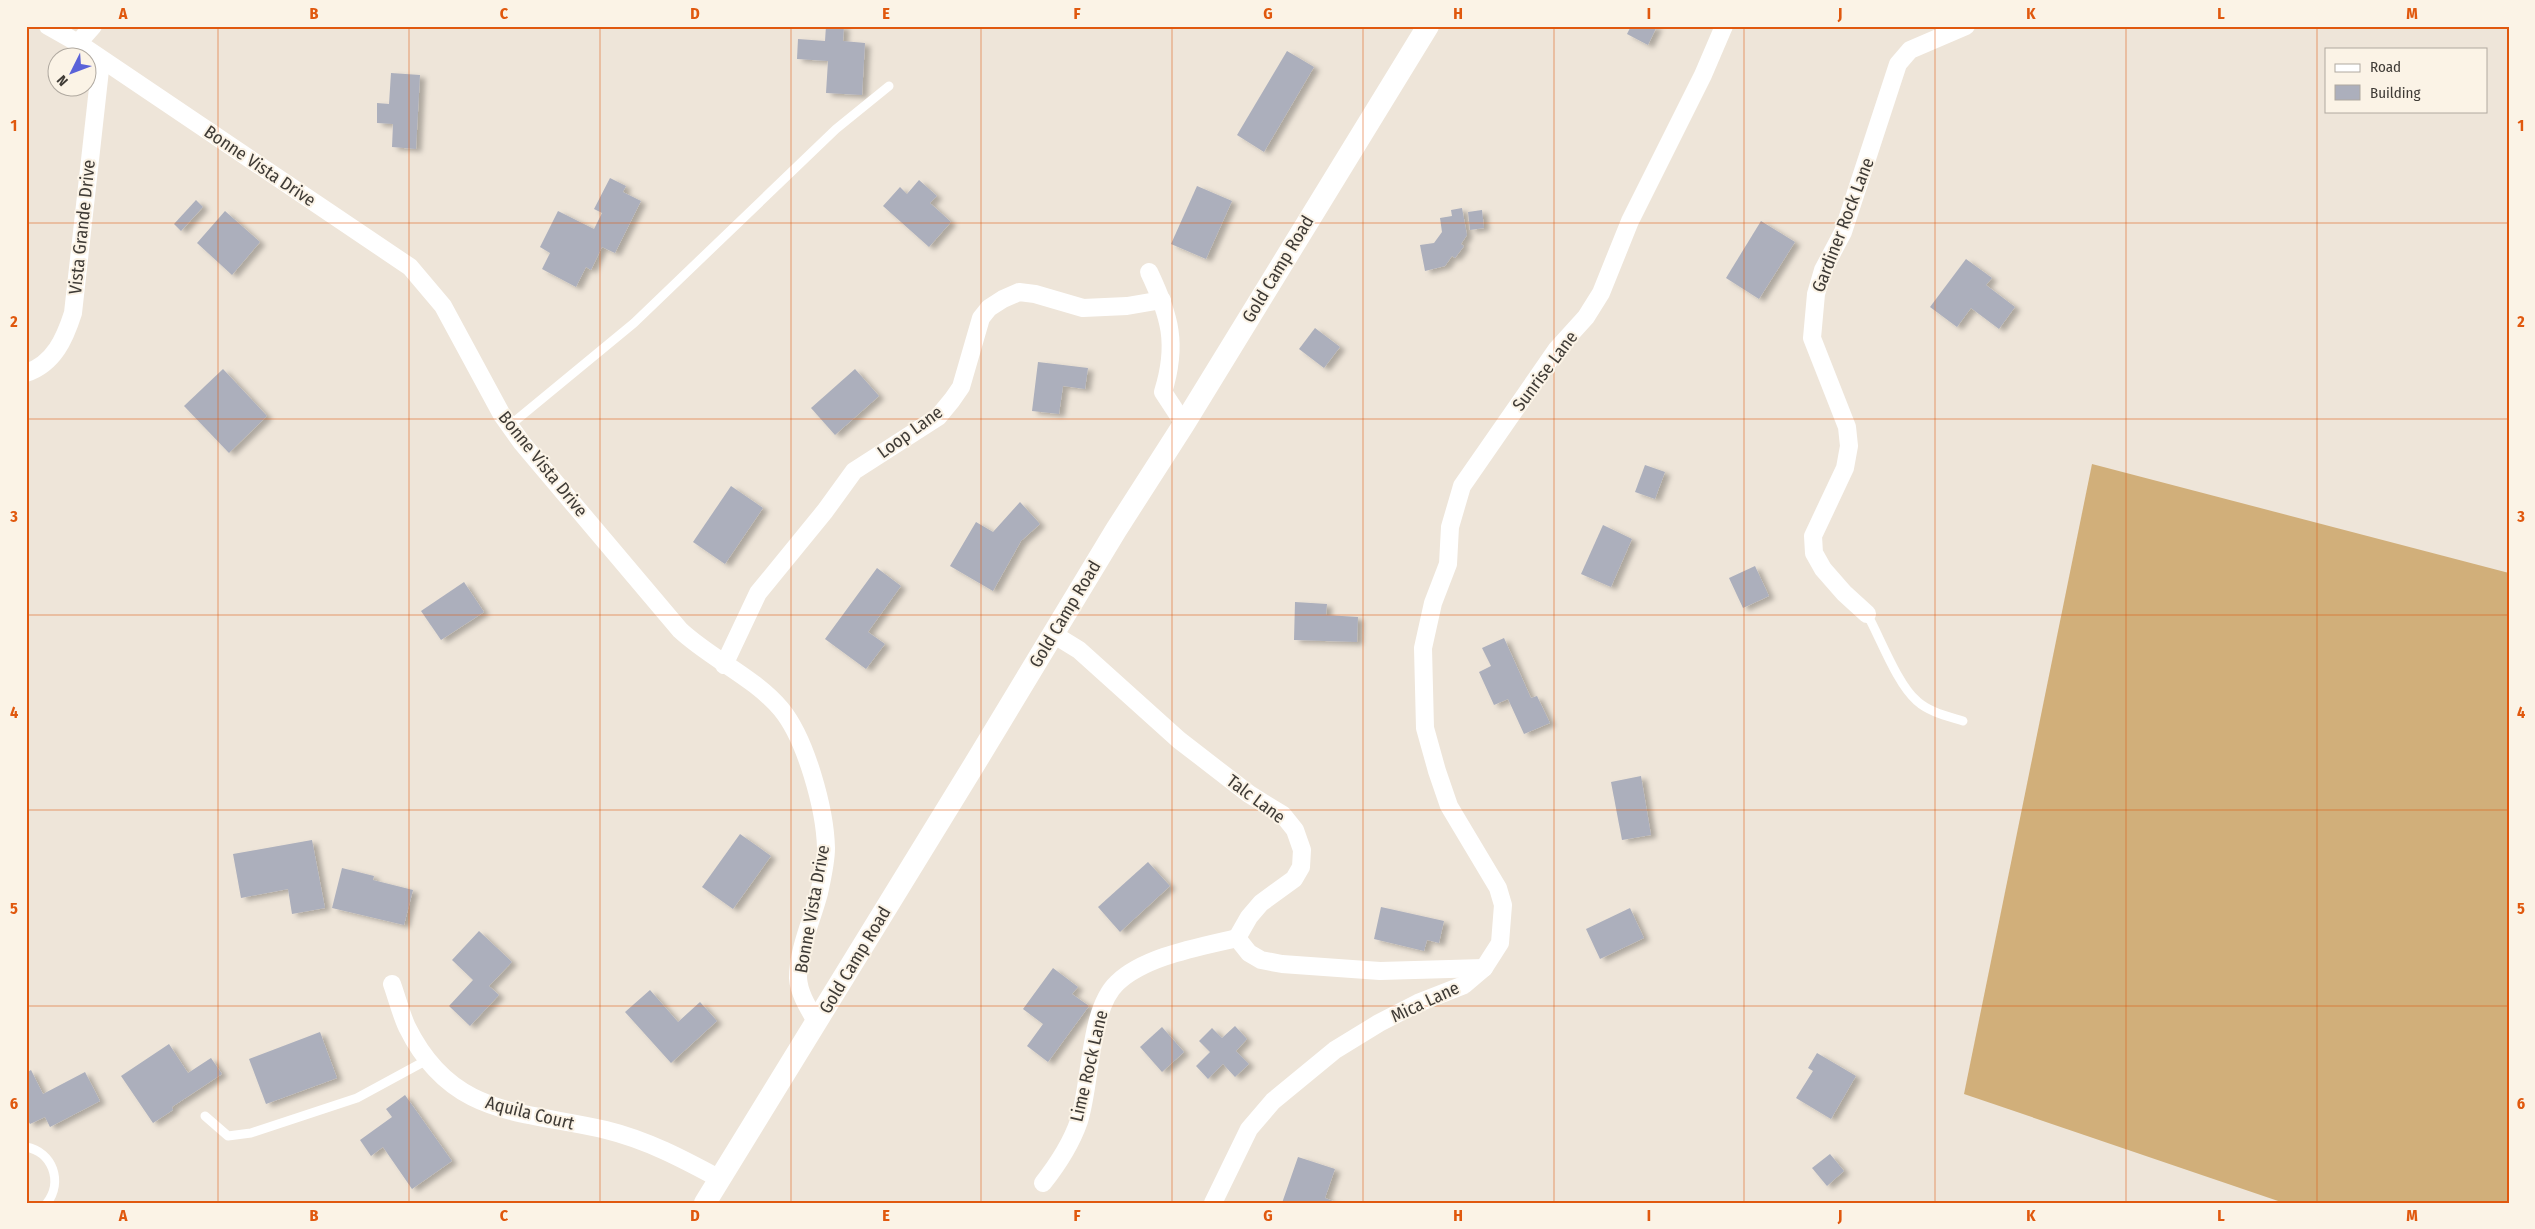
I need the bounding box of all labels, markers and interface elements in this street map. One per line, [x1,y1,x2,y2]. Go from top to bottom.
text: A [118,4,128,23]
text: B [310,4,319,23]
text: C [500,4,509,23]
text: D [690,4,700,23]
text: E [882,4,890,23]
text: F [1073,4,1081,23]
text: G [1263,4,1273,23]
text: H [1453,4,1463,23]
text: I [1647,4,1651,23]
text: J [1837,4,1842,23]
text: K [2026,4,2036,23]
text: L [2217,4,2225,23]
text: M [2406,4,2418,23]
north arrow [48,48,98,98]
legend [2325,48,2488,112]
text: Road [2370,58,2401,76]
text: N [54,72,72,89]
text: Building [2370,84,2421,102]
text: 1 [11,116,17,135]
text: 1 [2518,116,2524,135]
street label: Bonne Vista Drive [200,121,320,211]
street label: Gardiner Rock Lane [1807,155,1879,295]
street label: Vista Grande Drive [64,158,100,295]
street label: Gold Camp Road [1237,211,1319,327]
text: 2 [9,312,18,331]
text: 2 [2516,312,2525,331]
street label: Sunrise Lane [1508,327,1582,415]
street label: Loop Lane [873,401,947,463]
street label: Bonne Vista Drive [494,407,592,521]
text: 3 [9,507,18,526]
text: 3 [2516,507,2525,526]
street label: Gold Camp Road [1024,556,1106,672]
text: 4 [10,703,18,722]
text: 4 [2517,703,2525,722]
street label: Talc Lane [1222,770,1290,828]
street label: Bonne Vista Drive [790,843,834,975]
text: 5 [10,899,18,918]
text: 5 [2517,899,2525,918]
street label: Gold Camp Road [814,902,896,1018]
street label: Mica Lane [1387,977,1463,1027]
street label: Lime Rock Lane [1065,1008,1113,1124]
street label: Aquila Court [483,1091,577,1135]
text: 6 [10,1094,18,1113]
text: 6 [2517,1094,2525,1113]
text: A [118,1206,128,1225]
text: B [310,1206,319,1225]
text: C [500,1206,509,1225]
text: D [690,1206,700,1225]
text: E [882,1206,890,1225]
text: F [1073,1206,1081,1225]
text: G [1263,1206,1273,1225]
text: H [1453,1206,1463,1225]
text: I [1647,1206,1651,1225]
text: J [1837,1206,1842,1225]
text: K [2026,1206,2036,1225]
text: L [2217,1206,2225,1225]
text: M [2406,1206,2418,1225]

